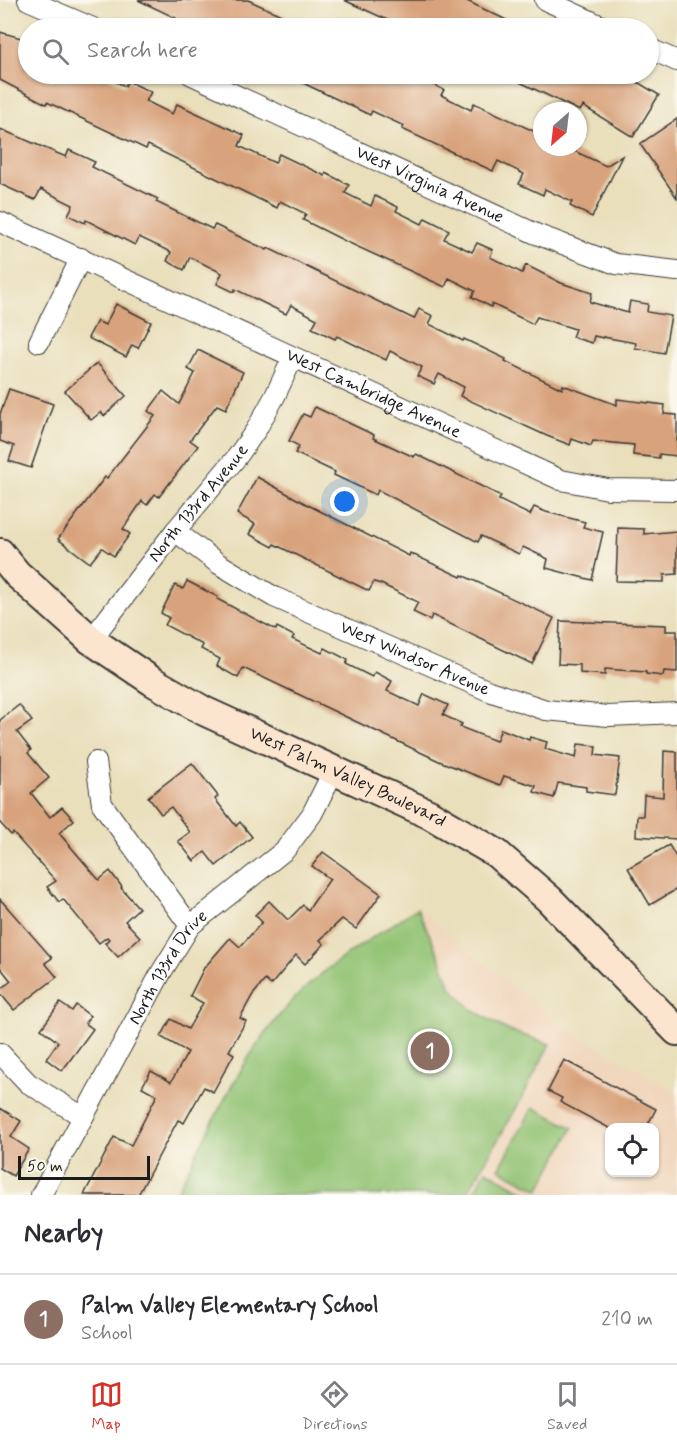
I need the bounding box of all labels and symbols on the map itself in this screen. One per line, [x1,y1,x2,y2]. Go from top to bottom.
north arrow [533,102,587,156]
street label: West Virginia Avenue [352,140,507,229]
street label: West Cambridge Avenue [282,343,465,444]
street label: North 133rd Avenue [143,439,254,567]
your location [330,487,359,516]
street label: West Windsor Avenue [336,615,494,702]
street label: West Palm Valley Boulevard [246,721,451,833]
street label: North 133rd Drive [123,905,213,1029]
pin: 1 [410,1028,450,1074]
scale bar [18,1153,150,1180]

